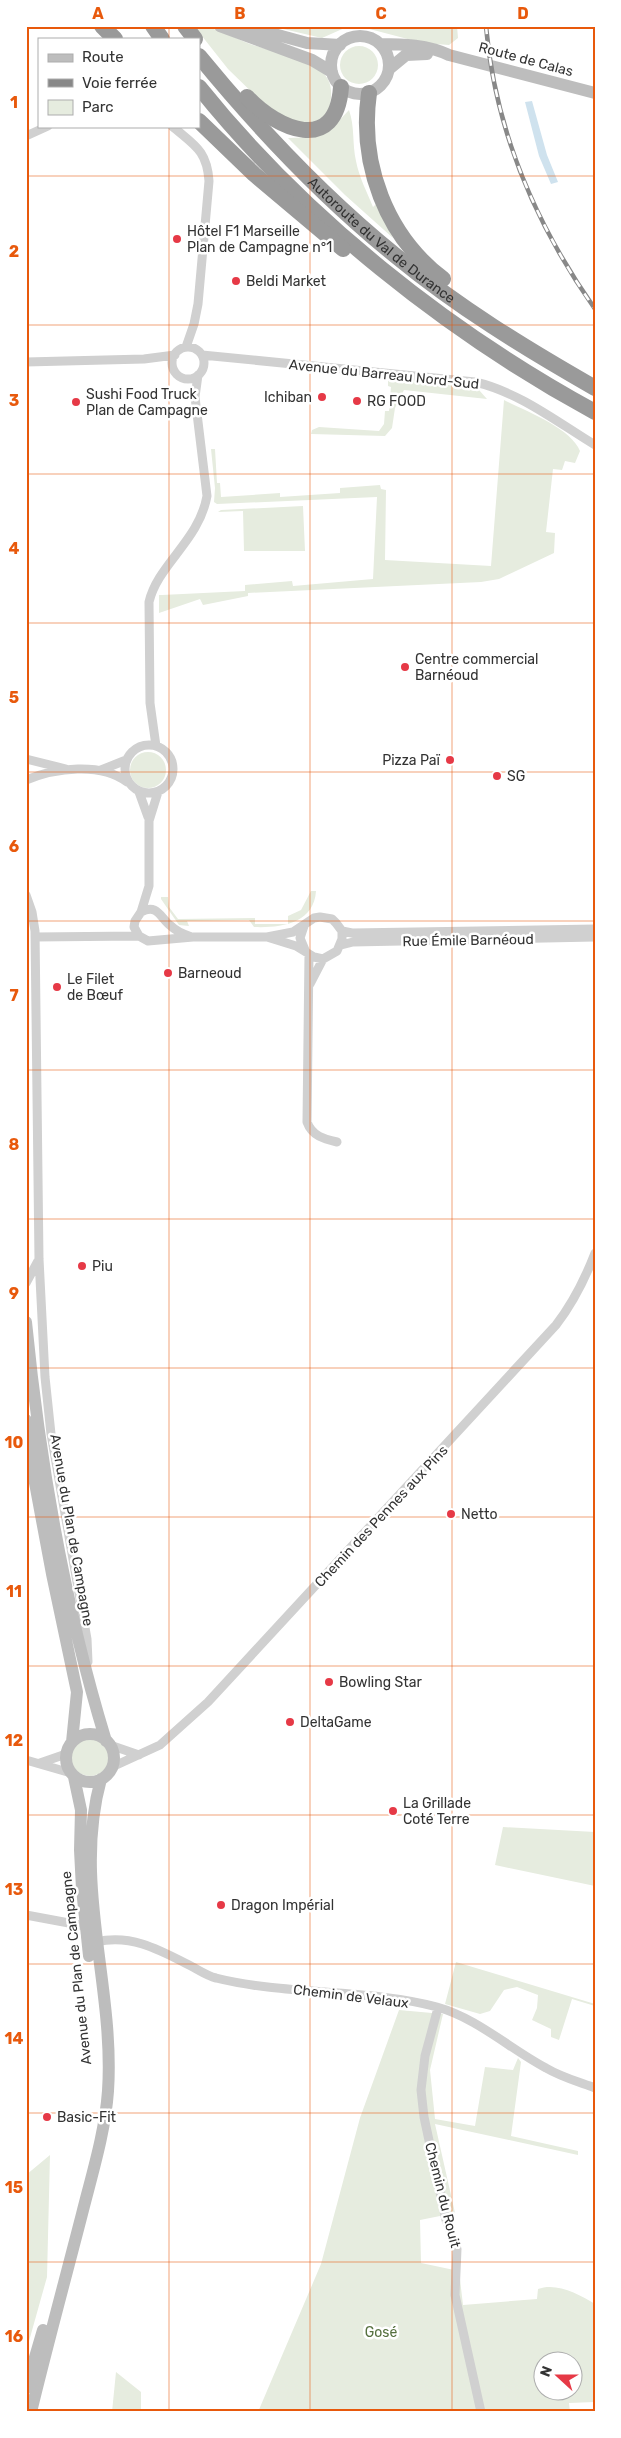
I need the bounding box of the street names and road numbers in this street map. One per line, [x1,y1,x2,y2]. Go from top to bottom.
street label: Route de Calas [477,39,575,80]
street label: Autoroute du Val de Durance [304,174,458,307]
street label: Avenue du Barreau Nord-Sud [288,356,480,393]
street label: Rue Émile Barnéoud [402,930,534,950]
street label: Avenue du Plan de Campagne [46,1433,97,1628]
street label: Chemin des Pennes aux Pins [311,1442,451,1591]
street label: Avenue du Plan de Campagne [58,1870,95,2066]
street label: Chemin de Velaux [292,1981,410,2012]
street label: Chemin du Rouit [421,2141,464,2250]

